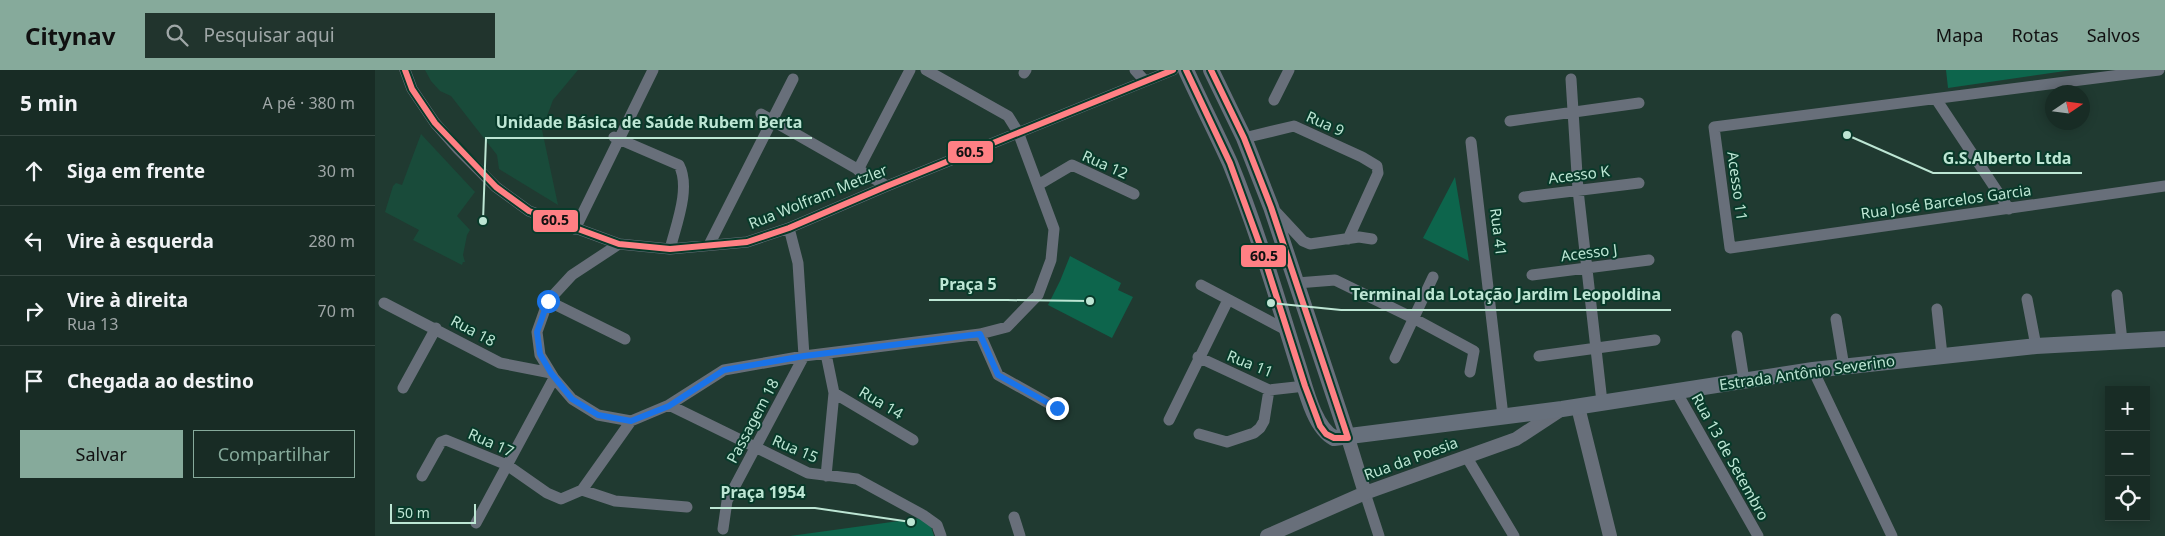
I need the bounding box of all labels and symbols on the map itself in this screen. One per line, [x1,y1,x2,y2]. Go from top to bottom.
north arrow [2045,85,2090,130]
street label: Rua 9 [1303,106,1348,140]
callout: Unidade Básica de Saúde Rubem Berta [486,107,812,138]
text: Unidade Básica de Saúde Rubem Berta [496,111,802,133]
line badge: 60.5 [947,140,994,164]
text: 60.5 [956,142,984,161]
callout: G.S.Alberto Ltda [1933,142,2082,173]
street label: Rua 12 [1079,145,1131,183]
text: G.S.Alberto Ltda [1943,147,2071,169]
street label: Acesso 11 [1723,150,1753,222]
street label: Rua Wolfram Metzler [745,159,890,233]
street label: Acesso K [1547,160,1612,188]
street label: Rua José Barcelos Garcia [1859,179,2032,223]
street label: Rua 41 [1486,207,1512,257]
line badge: 60.5 [532,209,579,233]
text: 60.5 [541,210,569,229]
street label: Acesso J [1560,239,1618,265]
line badge: 60.5 [1240,244,1287,268]
text: 60.5 [1250,246,1278,265]
callout: Praça 5 [929,269,1007,300]
text: Praça 5 [939,273,997,295]
callout: Terminal da Lotação Jardim Leopoldina [1341,279,1671,310]
text: Terminal da Lotação Jardim Leopoldina [1351,283,1661,305]
route start [537,290,560,313]
street label: Rua 18 [448,310,499,350]
street label: Rua 11 [1224,345,1276,381]
street label: Estrada Antônio Severino [1718,350,1896,394]
street label: Passagem 18 [721,375,783,466]
street label: Rua 14 [856,381,908,423]
street label: Rua 13 de Setembro [1688,389,1774,524]
route end [1046,397,1069,420]
street label: Rua 17 [465,423,517,461]
street label: Rua 15 [769,429,821,467]
street label: Rua da Poesia [1361,432,1460,484]
callout: Praça 1954 [710,477,815,508]
text: Praça 1954 [721,481,805,503]
scale bar [390,501,476,524]

